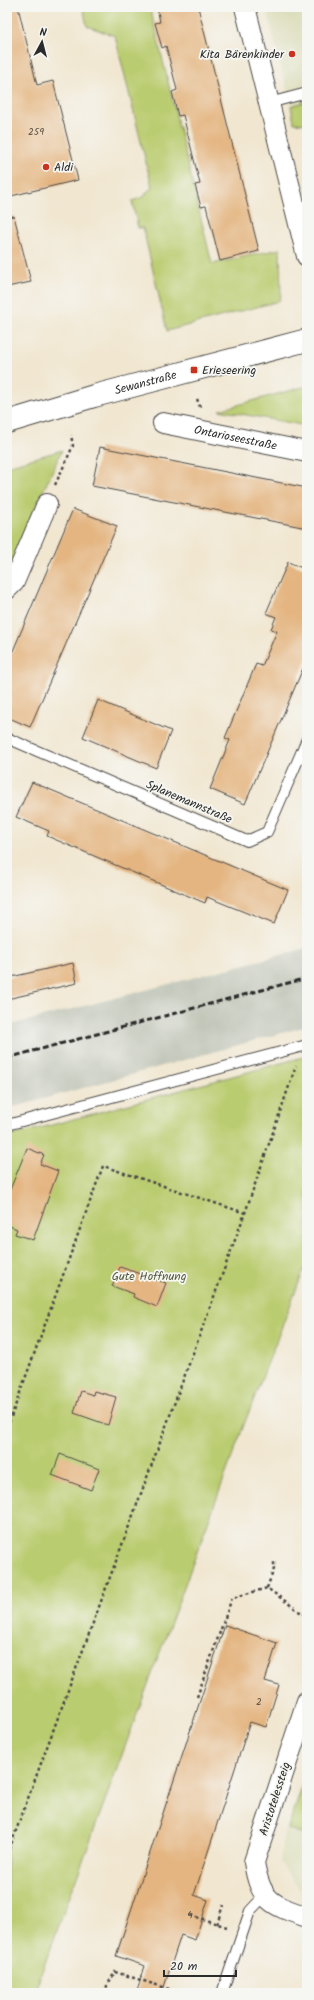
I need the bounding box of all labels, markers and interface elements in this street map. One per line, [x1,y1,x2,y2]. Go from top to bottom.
north arrow [22,22,62,62]
text: N [39,24,48,42]
place label: Kita Bärenkinder [200,45,285,64]
marker: Kita Bärenkinder [287,49,297,59]
house number: 259 [28,124,44,140]
place label: Aldi [54,158,74,177]
marker: Aldi [41,162,51,172]
place label: Erieseering [202,361,256,380]
street label: Sewanstraße [112,365,179,400]
marker: Erieseering [189,365,199,375]
street label: Ontarioseestraße [192,420,279,455]
street label: Splanemannstraße [143,775,236,829]
park label: Gute Hoffnung [112,1267,187,1286]
house number: 2 [256,1694,262,1710]
street label: Aristotelessteig [254,1759,296,1838]
house number: 4 [187,1907,193,1923]
scale bar [164,1952,236,1978]
text: 20 m [170,1957,198,1976]

